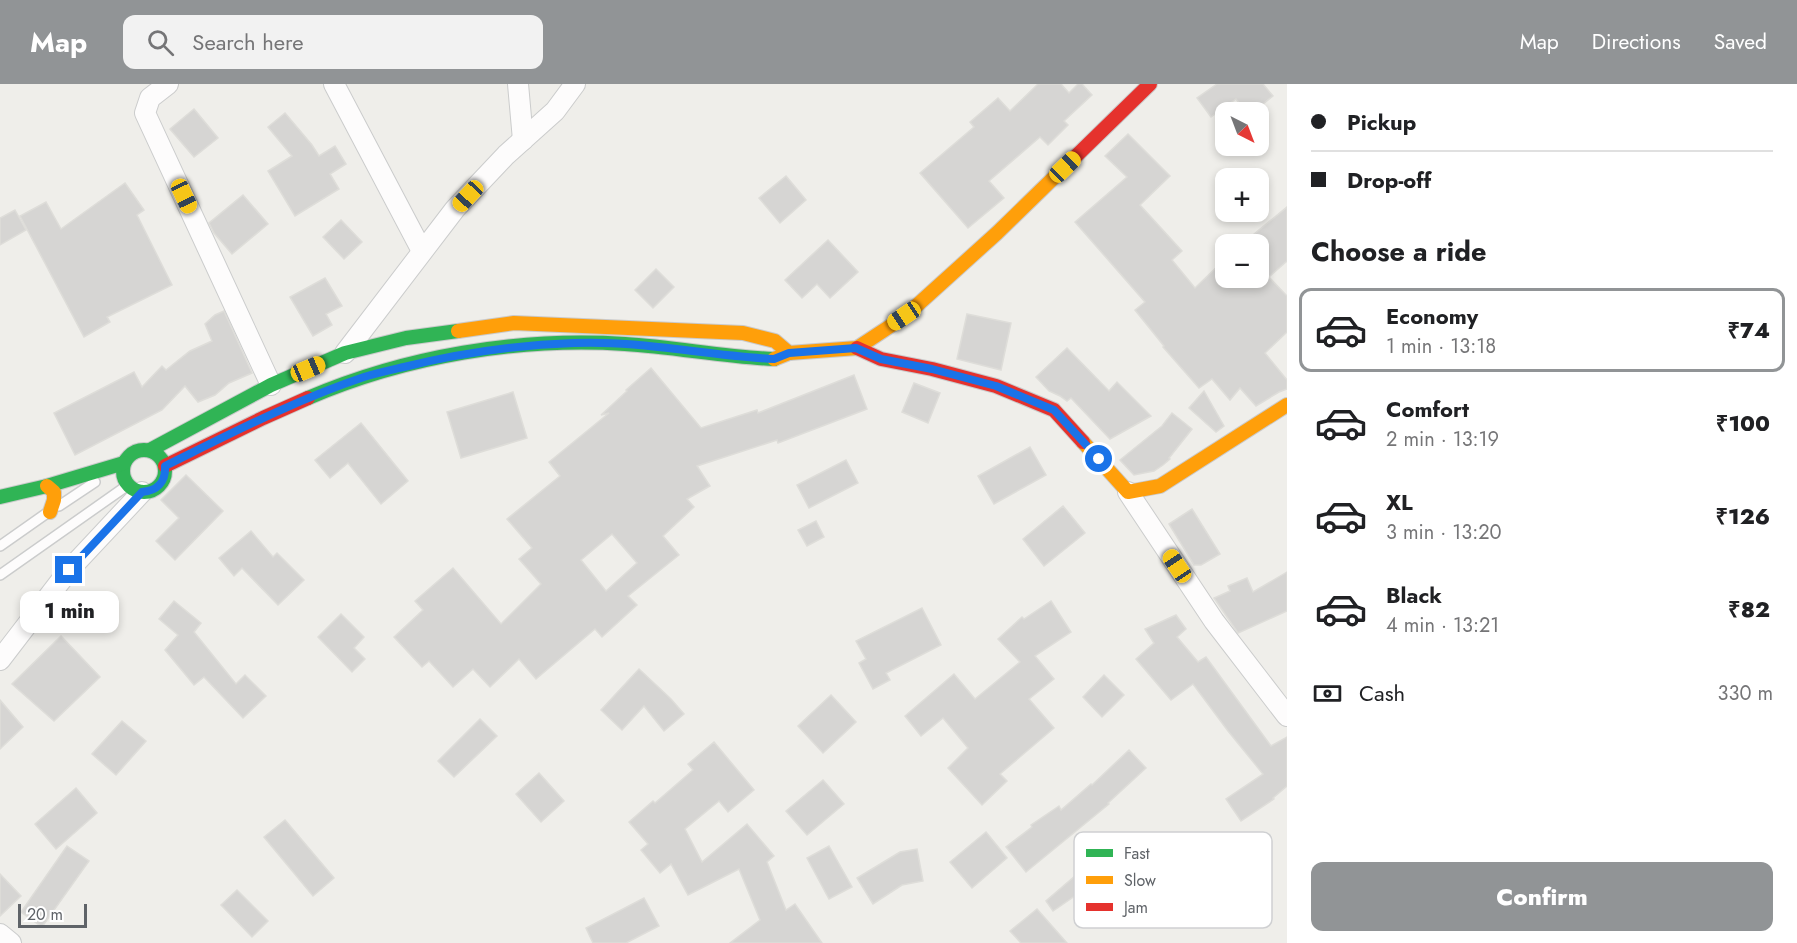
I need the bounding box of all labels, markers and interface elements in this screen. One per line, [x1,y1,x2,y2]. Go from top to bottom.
search box [123,15,543,69]
text: Map [30,22,87,63]
icon: search [144,26,177,59]
text: Search here [192,26,304,58]
text: Map [1520,27,1559,57]
text: Directions [1592,27,1681,57]
text: Saved [1714,27,1767,57]
north arrow [1215,102,1269,156]
map controls [1215,102,1269,288]
text: Pickup [1347,106,1416,138]
car [1046,148,1084,186]
text: Drop-off [1347,164,1431,196]
button: + [1215,168,1269,222]
car [168,176,200,216]
car [449,177,487,215]
text: Choose a ride [1311,232,1486,271]
button: − [1215,234,1269,288]
car [884,298,924,334]
text: Economy [1386,300,1478,332]
icon: car [1314,303,1368,357]
text: ₹74 [1728,314,1770,346]
text: 1 min · 13:18 [1386,332,1496,361]
car [288,354,328,384]
text: Comfort [1386,393,1469,425]
icon: car [1314,396,1368,450]
text: ₹100 [1716,407,1770,439]
text: 2 min · 13:19 [1386,425,1499,454]
route start [1085,445,1112,472]
text: XL [1386,486,1413,518]
icon: car [1314,489,1368,543]
text: ₹126 [1715,500,1770,532]
text: 3 min · 13:20 [1386,518,1502,547]
car [1159,546,1195,586]
route end [55,556,82,583]
text: Black [1386,579,1442,611]
icon: car [1314,582,1368,636]
callout: 1 min [20,591,118,633]
text: ₹82 [1728,593,1770,625]
text: 1 min [44,597,95,626]
text: 4 min · 13:21 [1386,611,1499,640]
icon: cash [1311,677,1344,710]
text: Cash [1359,677,1405,709]
text: 330 m [1718,679,1773,708]
legend [1074,832,1272,928]
text: Fast [1124,842,1150,865]
button: Confirm [1311,862,1773,931]
text: Slow [1124,869,1156,892]
text: Jam [1122,896,1148,919]
scale bar [18,901,87,928]
text: 20 m [27,903,63,926]

